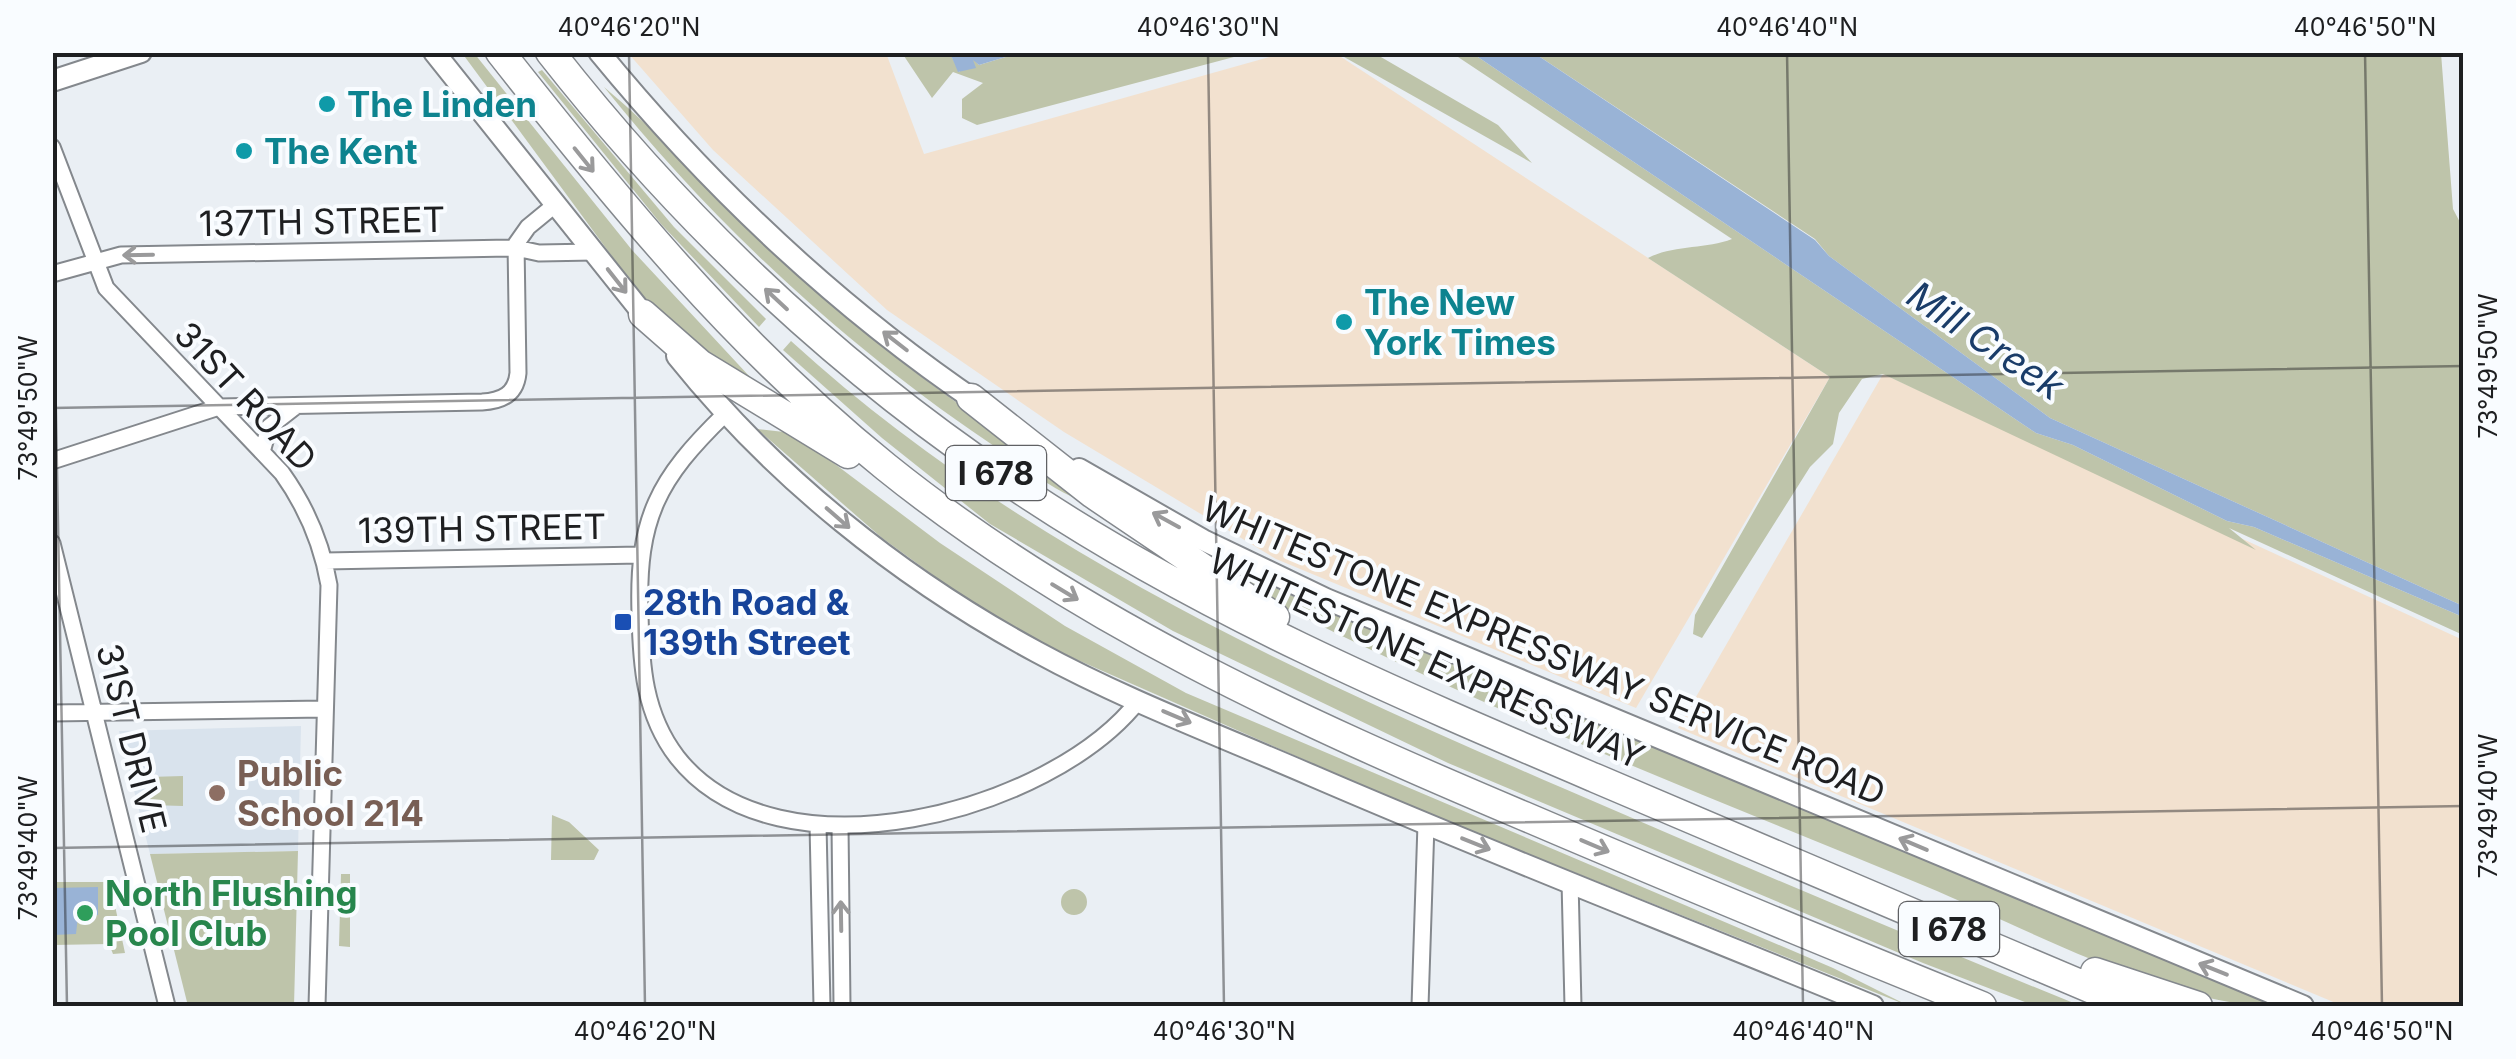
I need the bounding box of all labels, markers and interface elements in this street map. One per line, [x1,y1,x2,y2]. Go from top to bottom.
text: 40°46'20"N [558,12,700,42]
text: 40°46'30"N [1136,12,1280,42]
text: 40°46'40"N [1716,12,1858,42]
text: 40°46'50"N [2294,12,2436,42]
place label: The Linden [347,83,537,125]
marker: The Linden [316,93,338,115]
place label: The Kent [264,130,418,172]
marker: The Kent [233,140,255,162]
one-way arrow [573,146,595,172]
street label: 137TH STREET [198,198,446,244]
one-way arrow [123,245,155,264]
one-way arrow [606,267,628,293]
water label: Mill Creek [1899,271,2074,410]
place label: The New York Times [1364,281,1556,363]
one-way arrow [764,288,789,311]
text: 73°49'50"W [2473,293,2503,439]
marker: The New York Times [1333,311,1355,333]
street label: 31ST ROAD [166,313,326,479]
one-way arrow [882,331,909,352]
text: 73°49'50"W [13,335,43,481]
road number: I 678 [946,446,1046,500]
street label: WHITESTONE EXPRESSWAY SERVICE ROAD [1196,487,1892,813]
street label: 139TH STREET [358,505,606,551]
one-way arrow [824,506,850,528]
one-way arrow [1151,510,1181,530]
street label: WHITESTONE EXPRESSWAY [1203,539,1651,777]
place label: 28th Road & 139th Street [643,581,851,663]
one-way arrow [1050,582,1079,602]
marker: 28th Road & 139th Street [612,611,634,633]
street label: 31ST DRIVE [88,639,176,837]
one-way arrow [1161,709,1192,727]
text: 73°49'40"W [2473,734,2503,878]
place label: Public School 214 [237,752,424,834]
text: 73°49'40"W [13,776,43,920]
marker: Public School 214 [206,782,228,804]
one-way arrow [1898,834,1929,852]
one-way arrow [1460,836,1491,854]
one-way arrow [1579,838,1609,856]
place label: North Flushing Pool Club [105,872,358,954]
one-way arrow [832,900,851,932]
marker: North Flushing Pool Club [74,902,96,924]
road number: I 678 [1899,902,1999,956]
one-way arrow [2198,959,2229,977]
text: 40°46'20"N [574,1016,716,1046]
text: 40°46'30"N [1152,1016,1296,1046]
text: 40°46'40"N [1732,1016,1874,1046]
text: 40°46'50"N [2311,1016,2453,1046]

